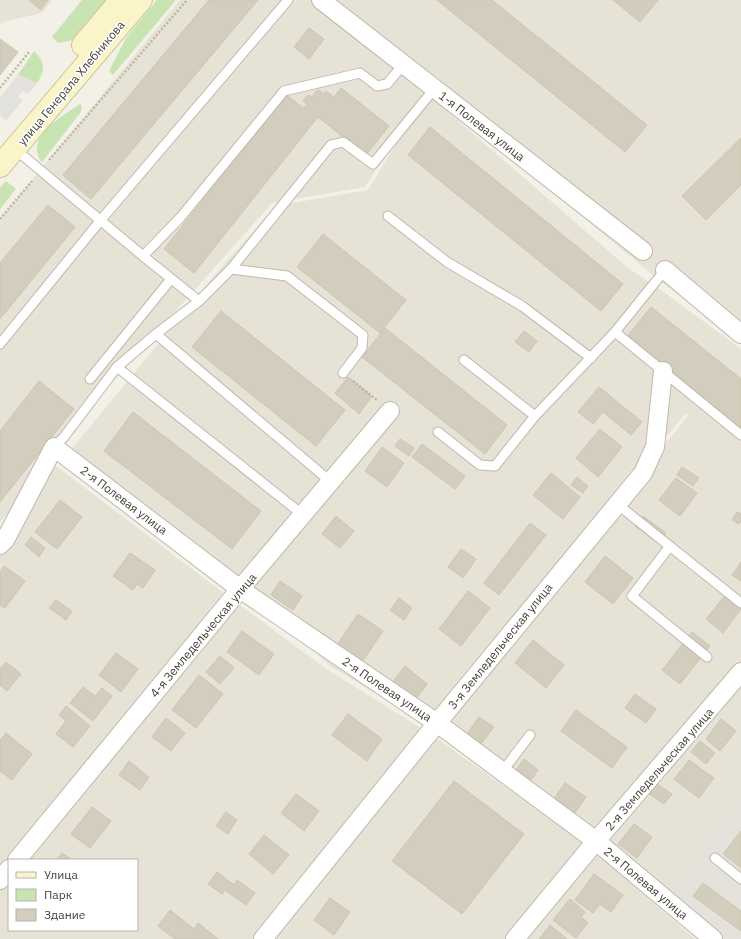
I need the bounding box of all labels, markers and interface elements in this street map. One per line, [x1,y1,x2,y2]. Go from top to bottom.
street label: улица Генерала Хлебникова [14,17,128,149]
street label: 1-я Полевая улица [436,88,529,165]
street label: 2-я Полевая улица [78,462,171,538]
street label: 4-я Земледельческая улица [147,569,260,700]
street label: 3-я Земледельческая улица [445,580,556,712]
street label: 2-я Полевая улица [339,653,435,725]
street label: 2-я Земледельческая улица [602,704,717,833]
street label: 2-я Полевая улица [601,843,692,923]
legend [8,859,138,931]
text: Улица [44,867,78,882]
text: Парк [44,887,73,902]
text: Здание [44,907,86,922]

